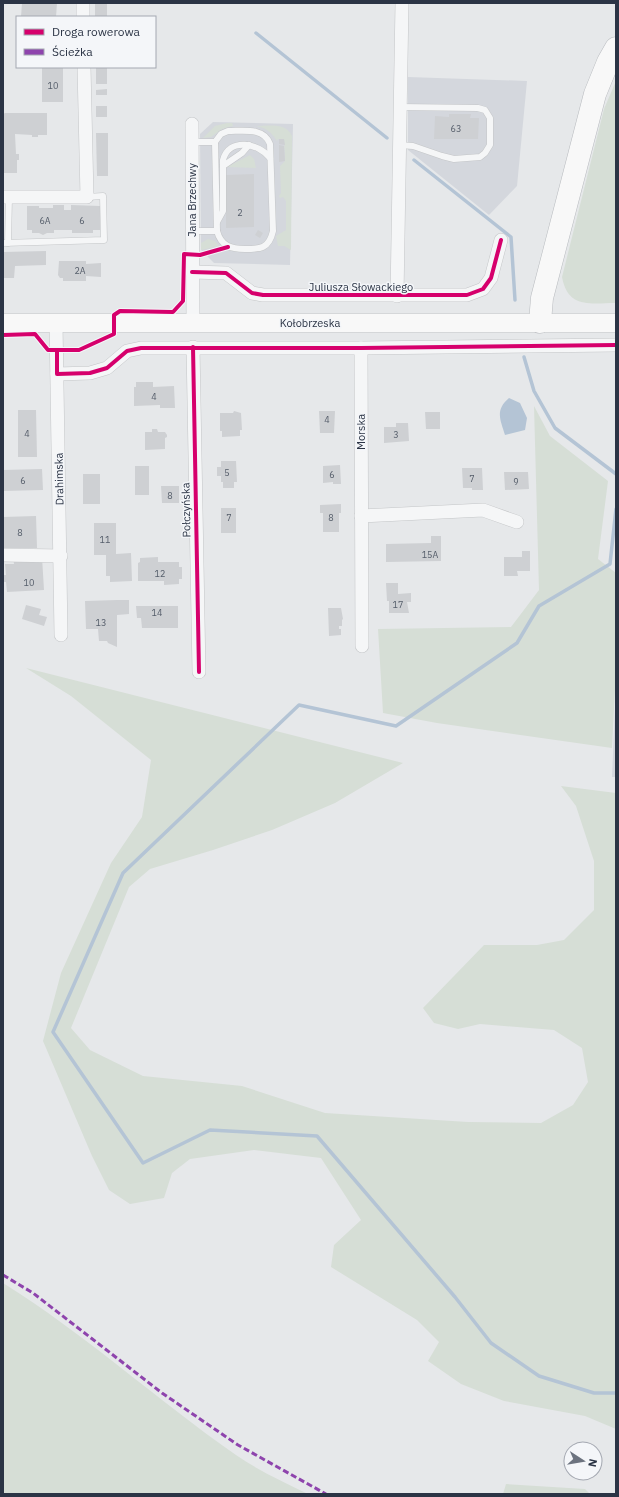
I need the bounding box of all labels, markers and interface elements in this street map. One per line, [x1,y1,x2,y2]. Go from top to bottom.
legend [16,16,156,68]
text: Droga rowerowa [52,24,141,39]
text: Ścieżka [52,44,93,59]
house number: 10 [48,80,58,91]
house number: 63 [451,123,461,134]
street label: Jana Brzechwy [185,162,199,237]
house number: 2 [237,207,243,218]
house number: 6A [39,215,51,226]
house number: 6 [79,215,85,226]
house number: 2A [74,265,86,276]
street label: Juliusza Słowackiego [309,280,413,294]
street label: Kołobrzeska [280,316,340,330]
house number: 4 [151,391,157,402]
house number: 4 [324,414,330,425]
street label: Morska [354,414,368,450]
house number: 4 [24,428,30,439]
house number: 3 [393,429,399,440]
street label: Drahimska [52,452,66,506]
house number: 5 [224,467,230,478]
house number: 6 [329,469,335,480]
house number: 7 [469,473,475,484]
house number: 6 [20,475,26,486]
house number: 9 [513,476,519,487]
street label: Połczyńska [179,482,193,538]
house number: 8 [167,490,173,501]
house number: 7 [226,512,232,523]
house number: 8 [328,512,334,523]
house number: 8 [17,527,23,538]
house number: 11 [100,534,110,545]
house number: 15A [422,549,439,560]
house number: 12 [155,568,165,579]
house number: 10 [24,577,34,588]
house number: 17 [393,599,403,610]
house number: 14 [152,607,162,618]
house number: 13 [96,617,106,628]
north arrow [563,1441,603,1481]
text: N [585,1458,600,1468]

